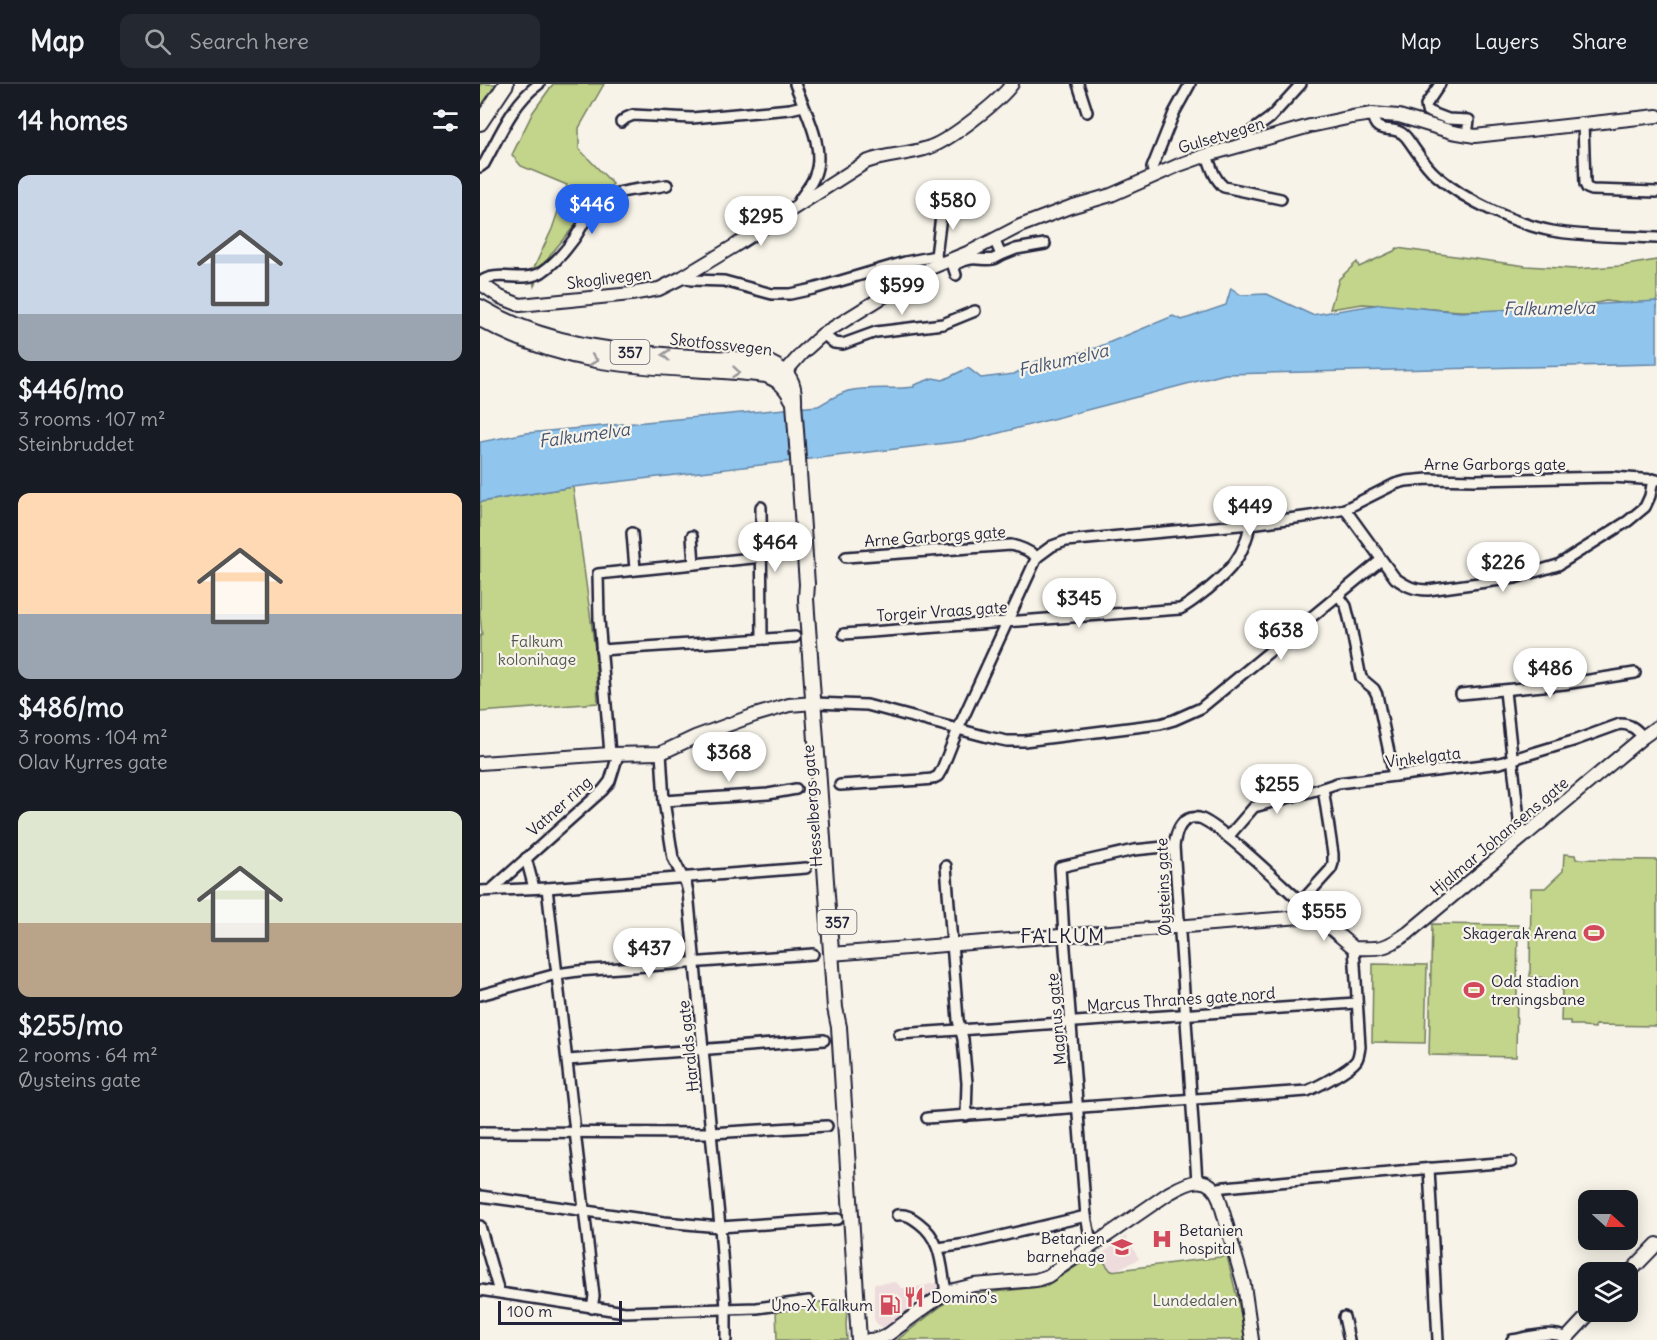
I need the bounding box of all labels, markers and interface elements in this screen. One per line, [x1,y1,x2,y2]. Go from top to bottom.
search box [120,14,540,68]
text: Map [30,23,84,59]
icon: search [141,25,174,58]
text: Search here [189,27,309,55]
text: Map [1401,28,1441,55]
text: Layers [1474,28,1539,55]
text: Share [1572,28,1627,55]
text: 14 homes [18,104,128,137]
icon: filters [429,104,462,137]
street label: Gulsetvegen [1176,112,1266,158]
pin: $580 [917,180,989,231]
pin: $446 [556,184,628,235]
text: $580 [929,187,977,212]
text: $446 [569,191,615,216]
pin: $295 [725,196,797,247]
text: $295 [738,203,784,228]
icon: home [186,214,294,322]
street label: Skoglivegen [565,263,653,293]
pin: $599 [866,265,938,316]
text: $599 [879,272,925,297]
water label: Falkumelva [1503,296,1597,320]
street label: Skotfossvegen [669,329,773,359]
water label: Falkumelva [1016,338,1112,382]
road number: 357 [610,340,650,364]
one-way arrow [661,349,670,362]
one-way arrow [589,353,599,365]
one-way arrow [732,365,741,378]
text: $446/mo [18,373,124,406]
text: 3 rooms · 107 m² [18,406,166,431]
water label: Falkumelva [537,417,633,453]
text: Steinbruddet [18,431,134,456]
street label: Arne Garborgs gate [1424,454,1566,474]
pin: $449 [1214,486,1286,537]
text: $449 [1227,493,1273,518]
street label: Arne Garborgs gate [864,521,1006,551]
pin: $464 [739,522,811,573]
text: $464 [752,529,798,554]
icon: home [186,532,294,640]
pin: $226 [1467,542,1539,593]
text: $226 [1481,549,1525,574]
pin: $345 [1043,578,1115,629]
text: $345 [1056,585,1102,610]
street label: Torgeir Vraas gate [876,596,1008,626]
pin: $638 [1245,610,1317,661]
text: $638 [1258,617,1304,642]
park label: Falkum kolonihage [498,631,576,669]
pin: $486 [1514,648,1586,699]
text: $486 [1527,655,1573,680]
text: $486/mo [18,691,124,724]
text: 3 rooms · 104 m² [18,724,168,749]
pin: $368 [693,732,765,783]
text: $368 [706,739,752,764]
street label: Vinkelgata [1384,742,1462,772]
street label: Hesselbergs gate [798,744,826,868]
text: Olav Kyrres gate [18,749,168,774]
pin: $255 [1241,764,1313,815]
text: $255 [1254,771,1300,796]
street label: Vatner ring [522,772,596,840]
street label: Hjalmar Johansens gate [1426,772,1572,900]
street label: Øysteins gate [1151,838,1175,936]
icon: home [186,850,294,958]
pin: $555 [1288,891,1360,942]
text: $555 [1301,898,1347,923]
road number: 357 [818,910,856,934]
sports icon: Skagerak Arena [1582,921,1606,945]
district label: FALKUM [1020,923,1106,948]
place label: Skagerak Arena [1463,923,1577,943]
pin: $437 [613,928,685,979]
text: $437 [627,935,671,960]
place label: Odd stadion treningsbane [1491,971,1585,1009]
street label: Magnus gate [1042,972,1070,1066]
sports icon: Odd stadion treningsbane [1462,978,1486,1002]
street label: Marcus Thranes gate nord [1086,982,1276,1016]
street label: Haralds gate [673,999,703,1093]
text: $255/mo [18,1009,123,1042]
text: 2 rooms · 64 m² [18,1042,158,1067]
text: Øysteins gate [18,1067,141,1092]
north arrow [1578,1190,1638,1250]
map controls [1578,1190,1638,1322]
place label: Betanien hospital [1179,1220,1243,1258]
hospital icon: Betanien hospital [1150,1227,1174,1251]
place label: Betanien barnehage [1027,1228,1105,1266]
school or university icon: Betanien barnehage [1110,1235,1134,1259]
button: layers [1578,1262,1638,1322]
restaurant icon: Domino's [902,1285,926,1309]
place label: Domino's [931,1287,997,1307]
park label: Lundedalen [1152,1290,1238,1310]
fuel station icon: Uno-X Falkum [878,1293,902,1317]
place label: Uno-X Falkum [771,1295,873,1315]
scale bar [498,1298,622,1326]
text: 100 m [507,1301,552,1321]

